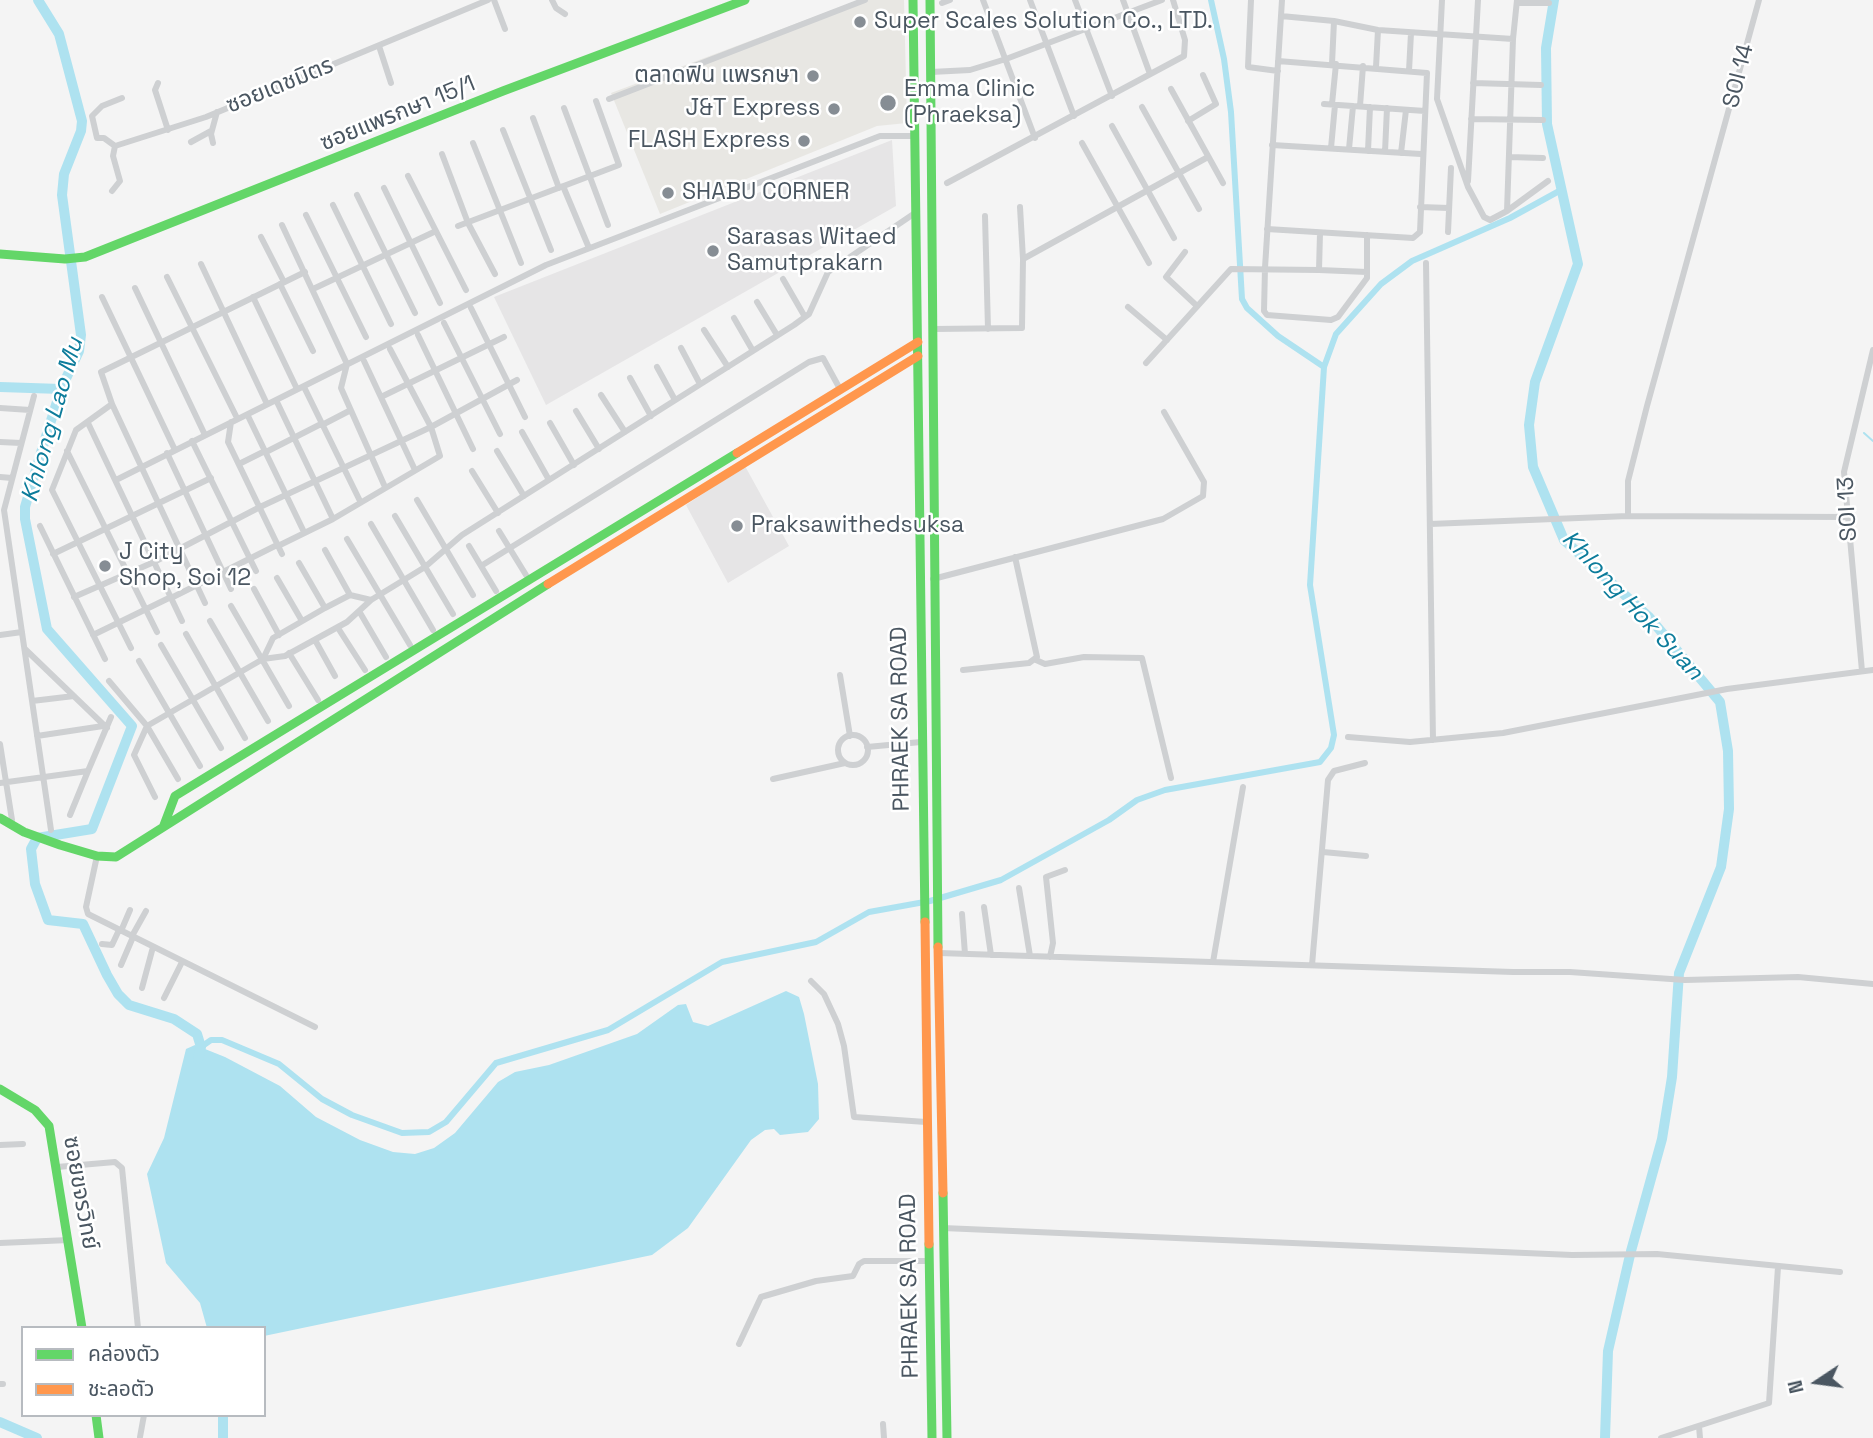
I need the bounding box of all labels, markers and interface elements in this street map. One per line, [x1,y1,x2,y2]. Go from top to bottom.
place label: Super Scales Solution Co., LTD. [874,8,1213,36]
marker: Super Scales Solution Co., LTD. [852,14,868,30]
street label: SOI 14 [1718,41,1760,111]
street label: ซอยเดชมิตร [222,52,338,120]
place label: ตลาดฟิน แพรกษา [634,62,799,90]
marker: ตลาดฟิน แพรกษา [805,68,821,84]
street label: ซอยแพรกษา 15/1 [316,70,480,158]
place label: Emma Clinic (Phraeksa) [904,76,1035,130]
marker: Emma Clinic (Phraeksa) [878,93,898,113]
place label: J&T Express [685,95,820,123]
marker: J&T Express [826,101,842,117]
place label: FLASH Express [628,127,790,155]
marker: FLASH Express [796,133,812,149]
place label: SHABU CORNER [682,179,850,207]
marker: SHABU CORNER [660,185,676,201]
place label: Sarasas Witaed Samutprakarn [727,224,897,278]
marker: Sarasas Witaed Samutprakarn [705,243,721,259]
water label: Khlong Lao Mu [16,335,90,505]
street label: SOI 13 [1833,476,1863,542]
place label: Praksawithedsuksa [751,512,964,540]
marker: Praksawithedsuksa [729,518,745,534]
water label: Khlong Hok Suan [1555,525,1709,687]
place label: J City Shop, Soi 12 [119,539,251,593]
marker: J City Shop, Soi 12 [97,558,113,574]
street label: PHRAEK SA ROAD [886,626,916,812]
street label: ซอยขจรวิทย์ [56,1134,104,1252]
street label: PHRAEK SA ROAD [895,1193,925,1379]
legend [21,1326,266,1417]
text: คล่องตัว [88,1340,160,1367]
north arrow [1782,1347,1852,1417]
text: ชะลอตัว [88,1375,154,1402]
text: N [1782,1378,1810,1396]

